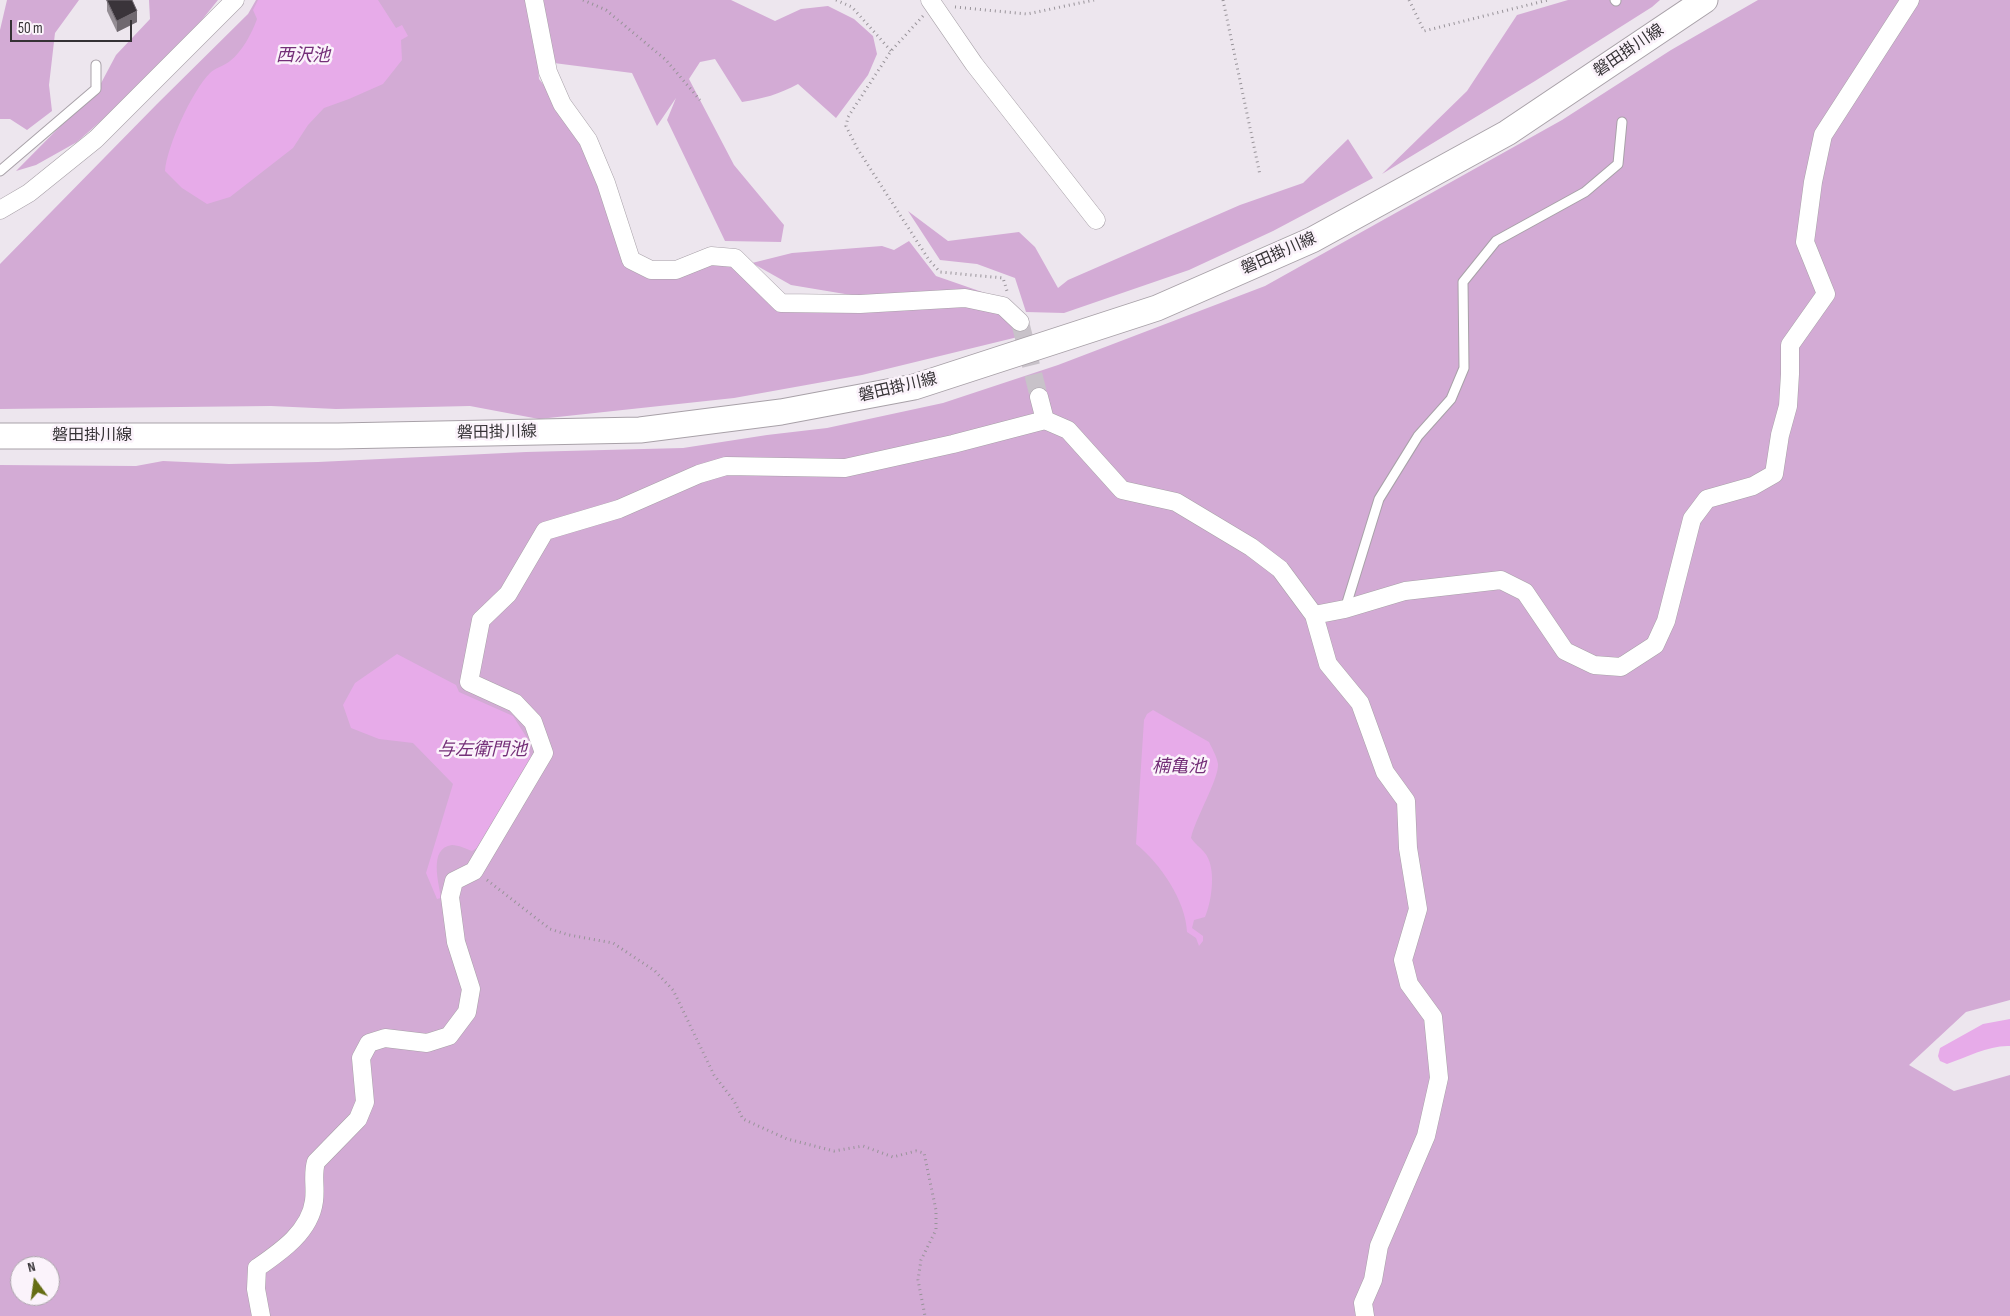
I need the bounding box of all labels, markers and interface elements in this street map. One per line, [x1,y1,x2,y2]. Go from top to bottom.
scale bar [12,10,135,42]
text: 50 m [18,19,43,38]
street label: 磐田掛川線 [1590,21,1668,81]
water label: 西沢池 [276,45,330,67]
street label: 磐田掛川線 [1239,229,1319,279]
street label: 磐田掛川線 [857,370,939,406]
street label: 磐田掛川線 [457,423,537,443]
street label: 磐田掛川線 [52,426,132,446]
water label: 与左衛門池 [437,739,527,761]
water label: 楠亀池 [1152,756,1206,778]
north arrow [10,1256,60,1306]
text: N [26,1258,37,1276]

